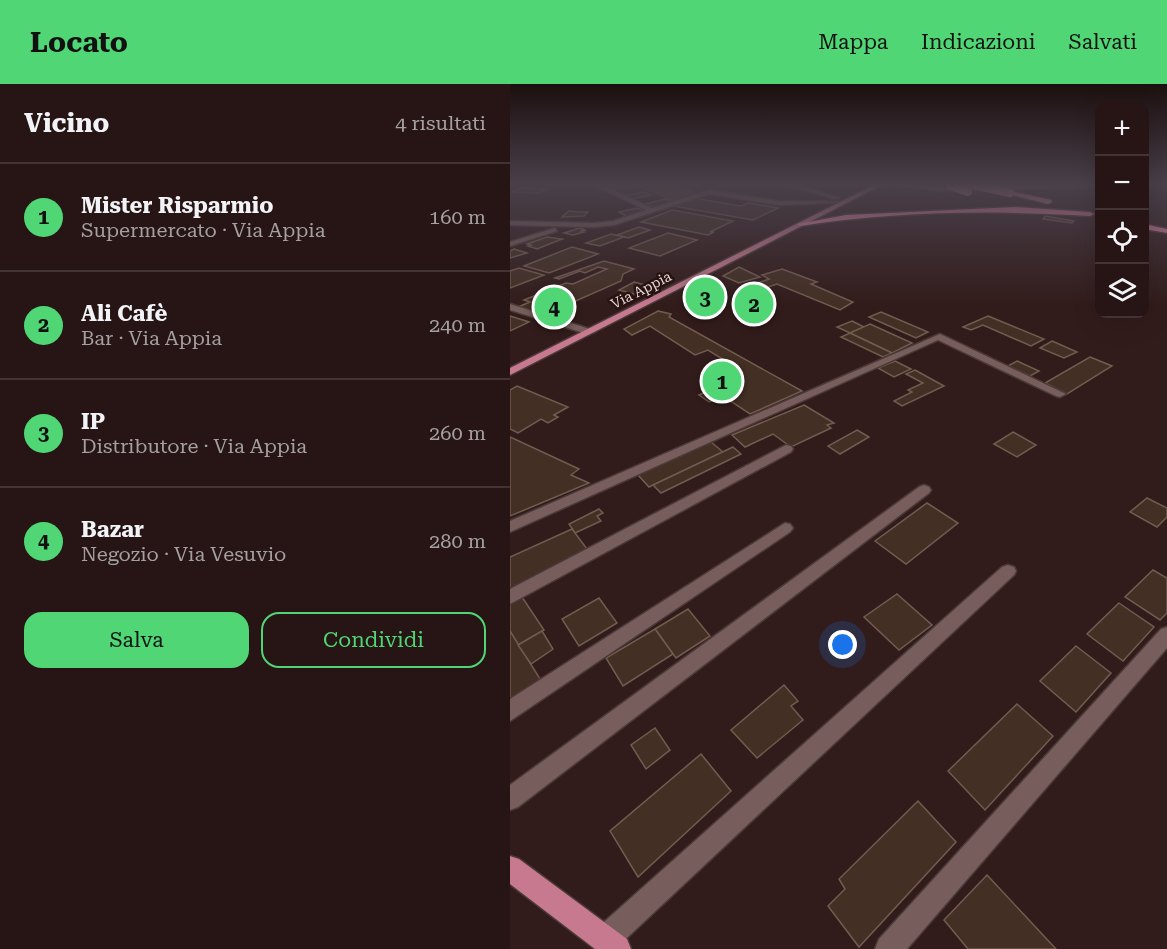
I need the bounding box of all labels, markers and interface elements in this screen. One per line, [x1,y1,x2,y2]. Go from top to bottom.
text: Locato [30,26,128,59]
text: Mappa [818,30,888,54]
text: Indicazioni [921,30,1035,54]
text: Salvati [1068,30,1137,54]
map controls [1095,102,1149,318]
button: + [1095,102,1149,156]
text: Vicino [24,108,109,138]
text: 4 risultati [395,111,486,135]
button: − [1095,156,1149,210]
text: Mister Risparmio [81,193,273,218]
text: 1 [38,205,49,229]
text: 160 m [429,205,486,229]
button: locate [1095,210,1149,264]
text: Supermercato · Via Appia [81,218,326,242]
button: layers [1095,264,1149,318]
street label: Via Appia [608,268,674,312]
pin: 3 [686,274,724,320]
pin: 2 [734,282,774,326]
pin: 4 [534,284,573,330]
text: Ali Cafè [81,301,167,326]
text: 2 [38,313,49,337]
text: 240 m [429,313,486,337]
text: Bar · Via Appia [81,326,222,350]
pin: 1 [702,358,742,404]
text: IP [81,409,105,434]
text: 3 [38,421,49,445]
text: 260 m [429,421,486,445]
text: Distributore · Via Appia [81,434,307,458]
text: Bazar [81,517,144,542]
text: 4 [38,529,49,553]
text: 280 m [429,529,486,553]
text: Negozio · Via Vesuvio [81,542,286,566]
button: Salva [24,612,249,668]
button: Condividi [261,612,486,668]
your location [828,630,857,659]

